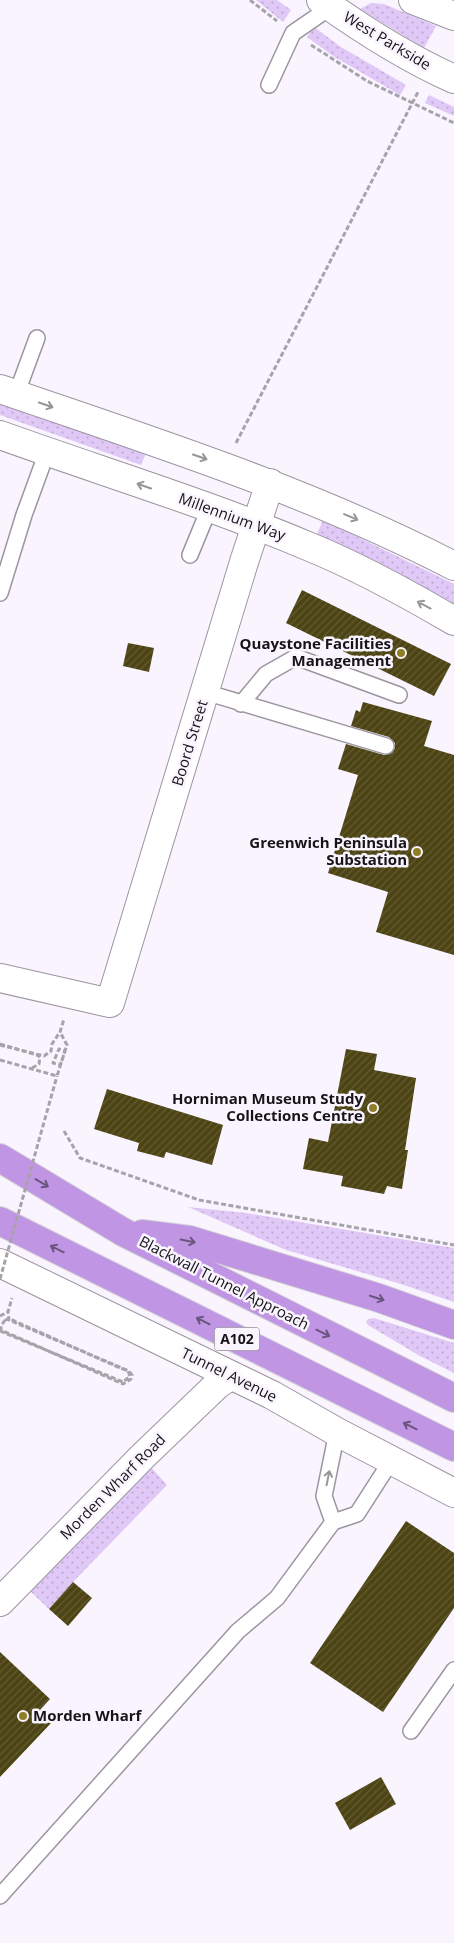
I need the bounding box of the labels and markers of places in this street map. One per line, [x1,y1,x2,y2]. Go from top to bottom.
place label: Quaystone Facilities Management [240,633,391,670]
marker: Quaystone Facilities Management [395,647,407,659]
place label: Greenwich Peninsula Substation [249,832,407,869]
marker: Greenwich Peninsula Substation [411,846,423,858]
place label: Horniman Museum Study Collections Centre [172,1088,363,1125]
marker: Horniman Museum Study Collections Centre [367,1102,379,1114]
place label: Morden Wharf [33,1705,143,1725]
marker: Morden Wharf [17,1710,29,1722]

